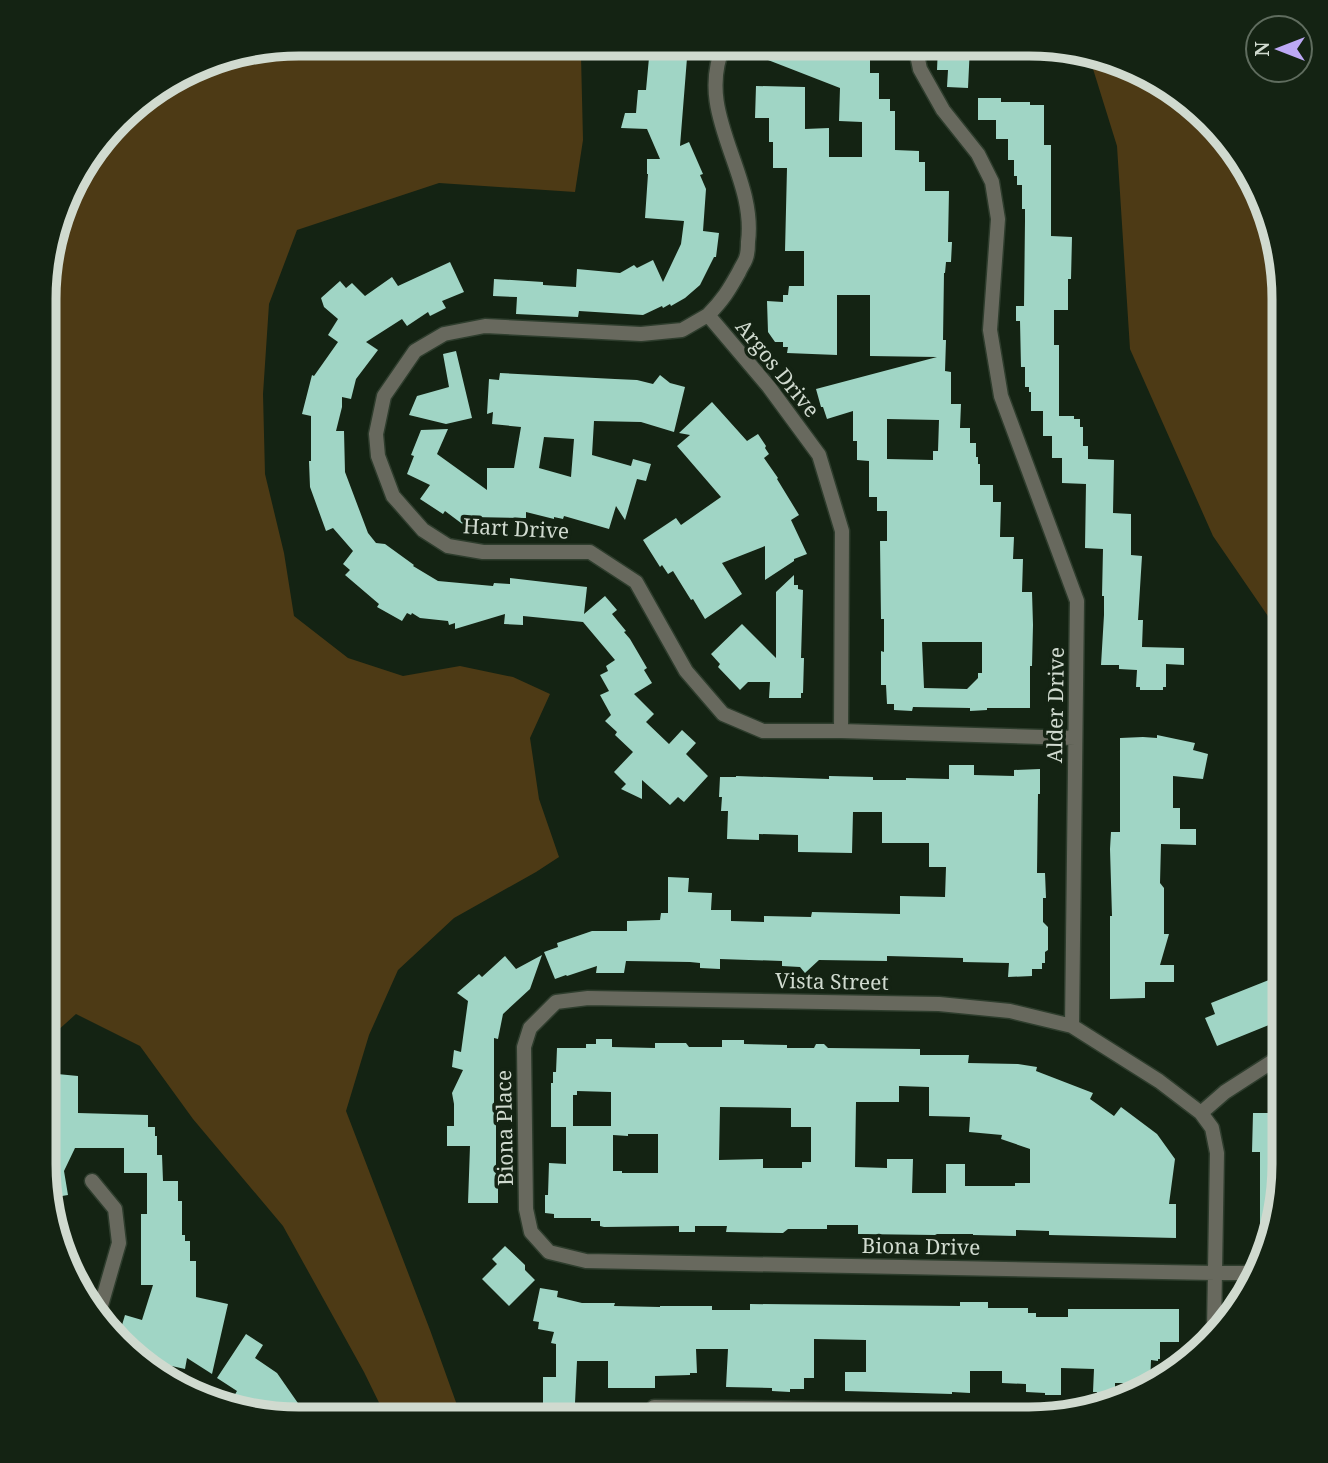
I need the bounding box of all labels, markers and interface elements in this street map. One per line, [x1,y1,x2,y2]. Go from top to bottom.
north arrow [1244,14,1314,84]
text: N [1249,41,1275,56]
street label: Argos Drive [730,313,826,423]
street label: Hart Drive [462,511,570,545]
street label: Alder Drive [1040,647,1070,763]
street label: Vista Street [775,966,889,996]
street label: Biona Place [489,1070,519,1186]
street label: Biona Drive [861,1231,981,1261]

